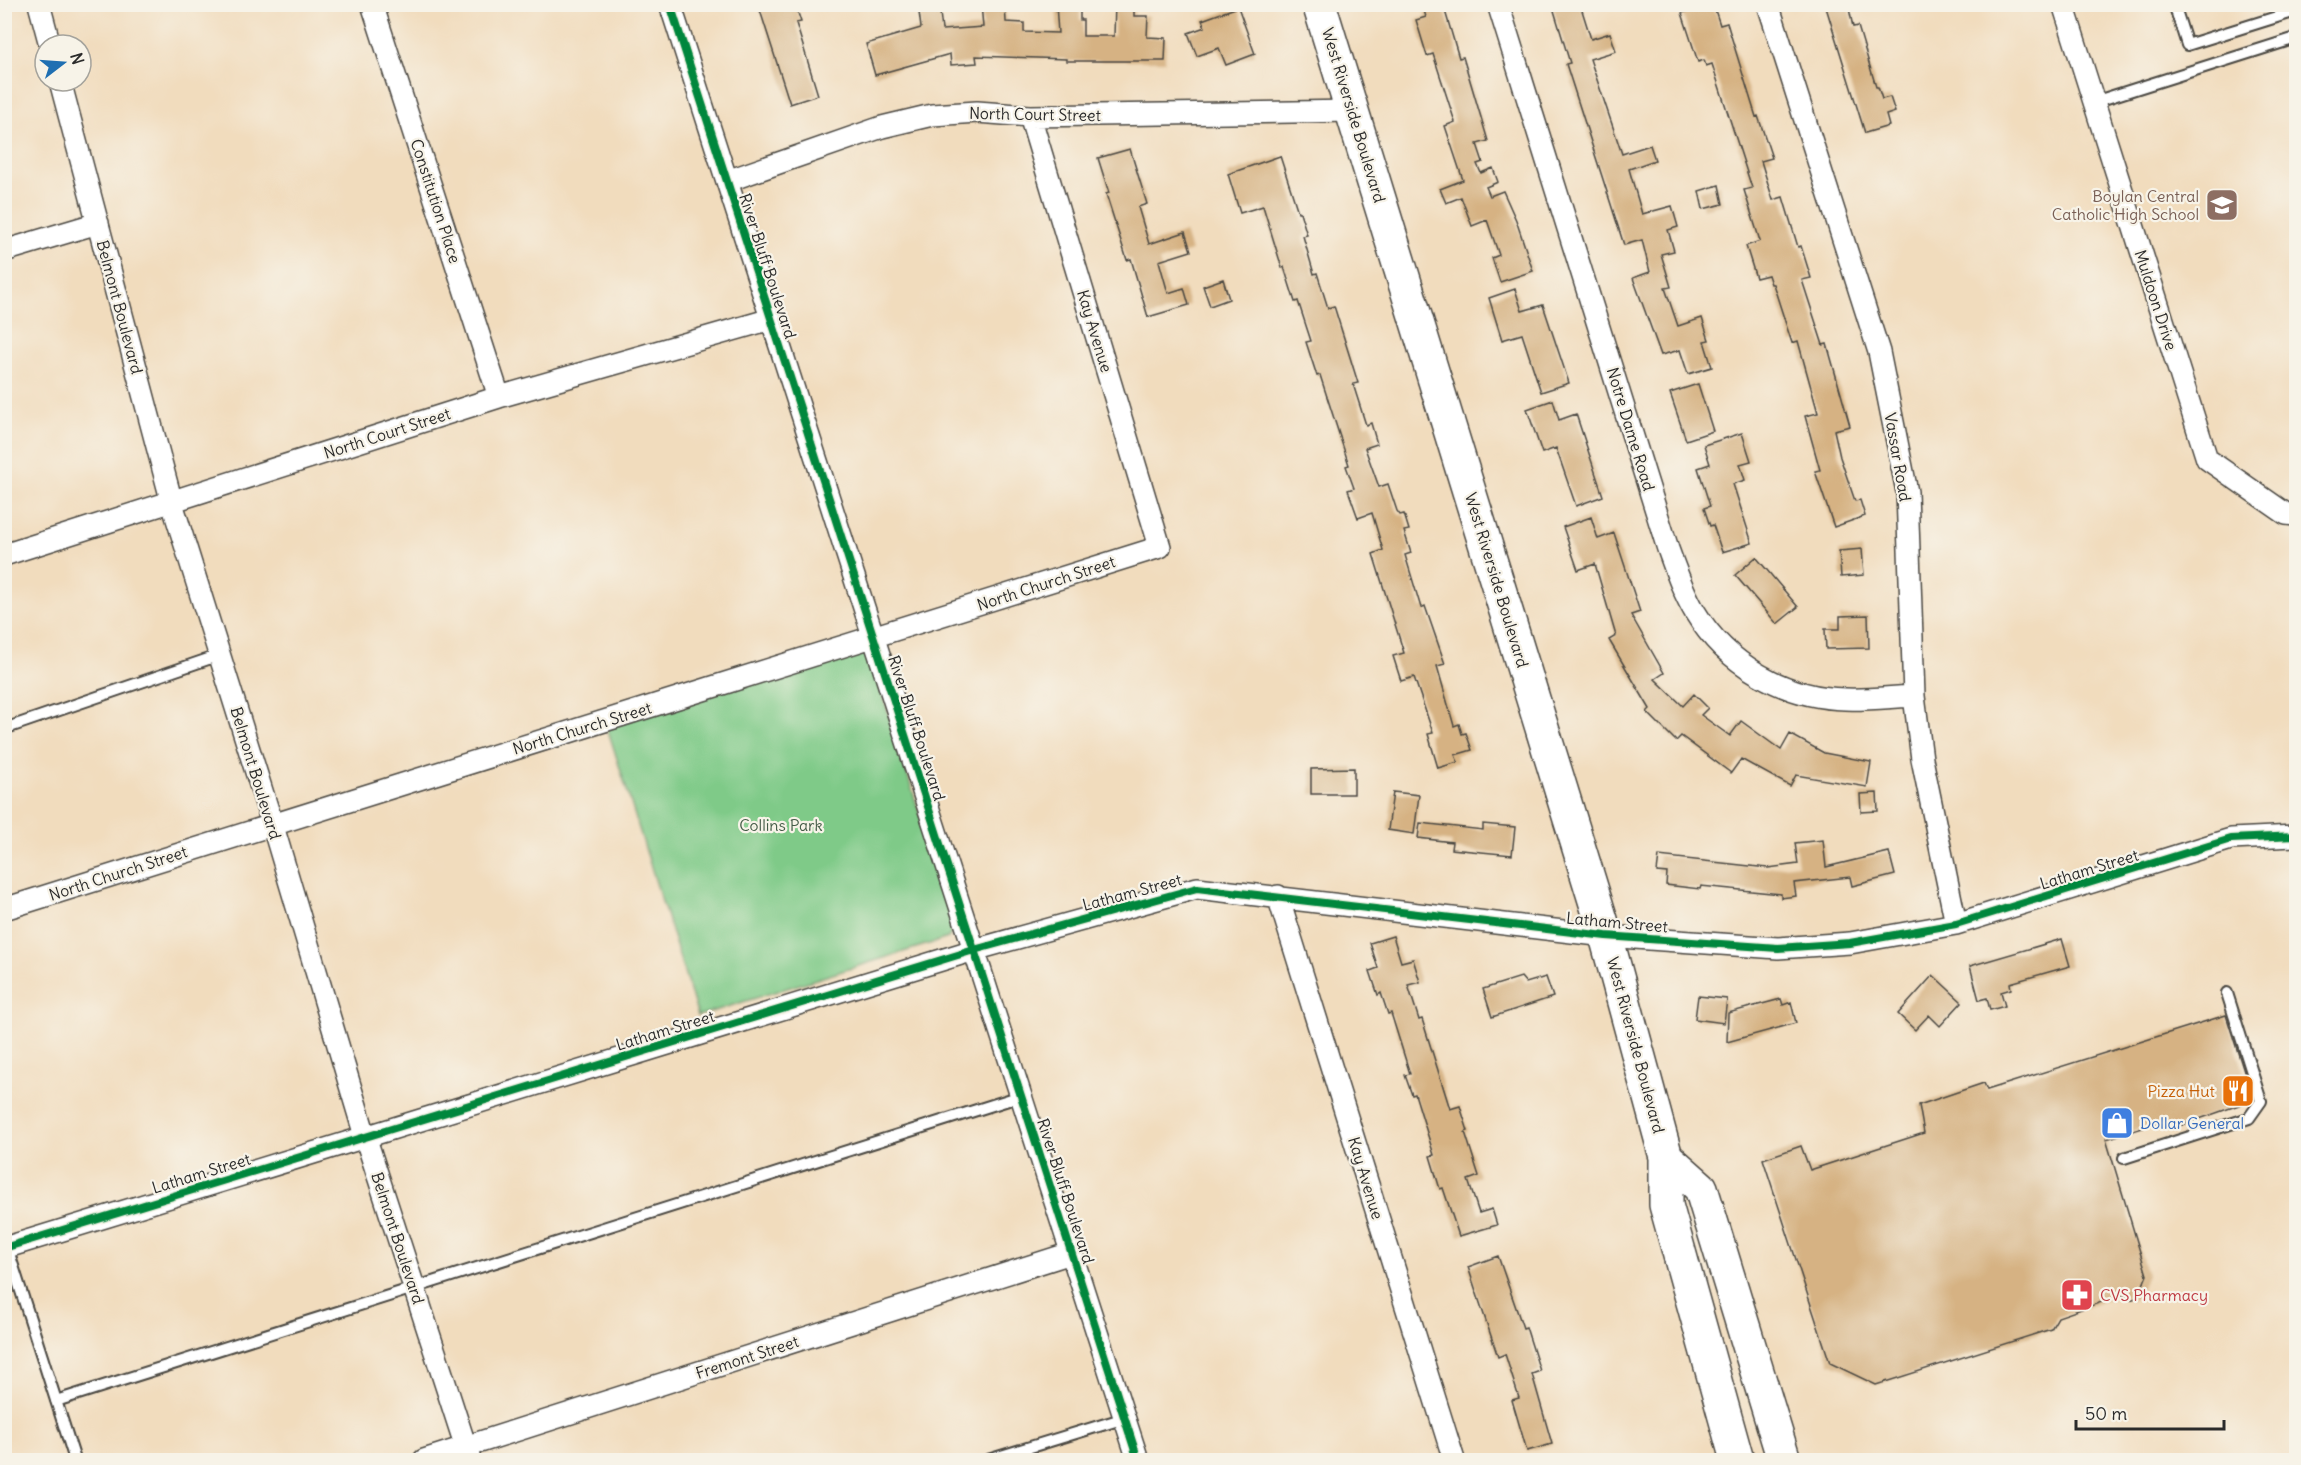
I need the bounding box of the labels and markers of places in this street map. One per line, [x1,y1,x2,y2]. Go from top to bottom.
place label: Boylan Central Catholic High School [2052,186,2199,224]
school or university icon: Boylan Central Catholic High School [2204,187,2240,223]
restaurant icon: Pizza Hut [2220,1073,2256,1109]
place label: Pizza Hut [2147,1081,2216,1101]
shop icon: Dollar General [2099,1105,2135,1141]
place label: Dollar General [2140,1113,2244,1133]
pharmacy icon: CVS Pharmacy [2059,1277,2095,1313]
place label: CVS Pharmacy [2100,1285,2208,1305]

